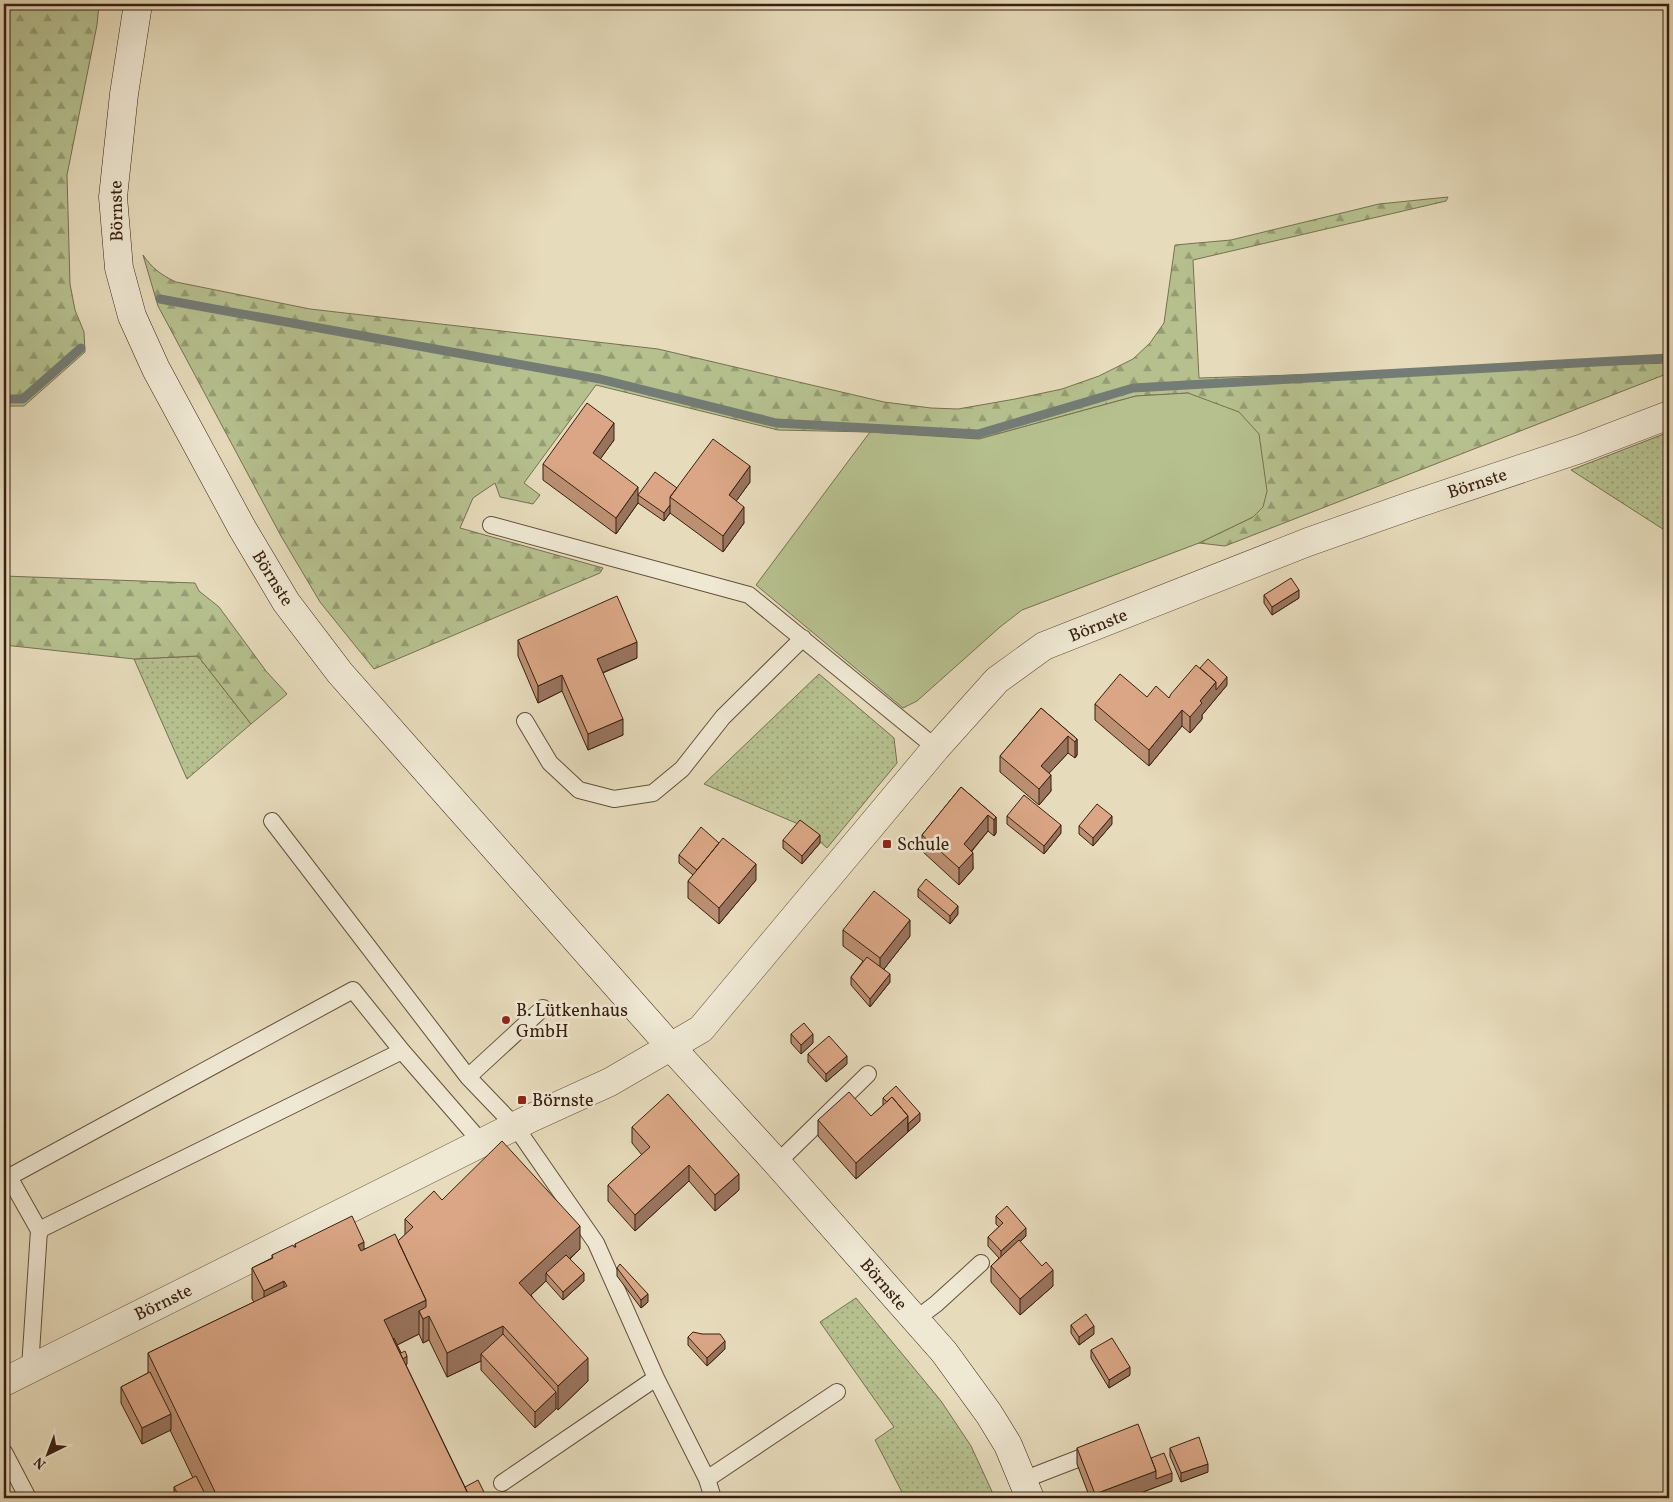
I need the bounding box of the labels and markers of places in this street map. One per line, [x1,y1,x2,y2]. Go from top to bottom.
place label: Schule [897,833,949,858]
marker: Schule [881,838,893,850]
place label: B. Lütkenhaus GmbH [516,999,628,1045]
marker: B. Lütkenhaus GmbH [500,1014,512,1026]
place label: Börnste [532,1089,593,1114]
marker: Börnste [516,1094,528,1106]

